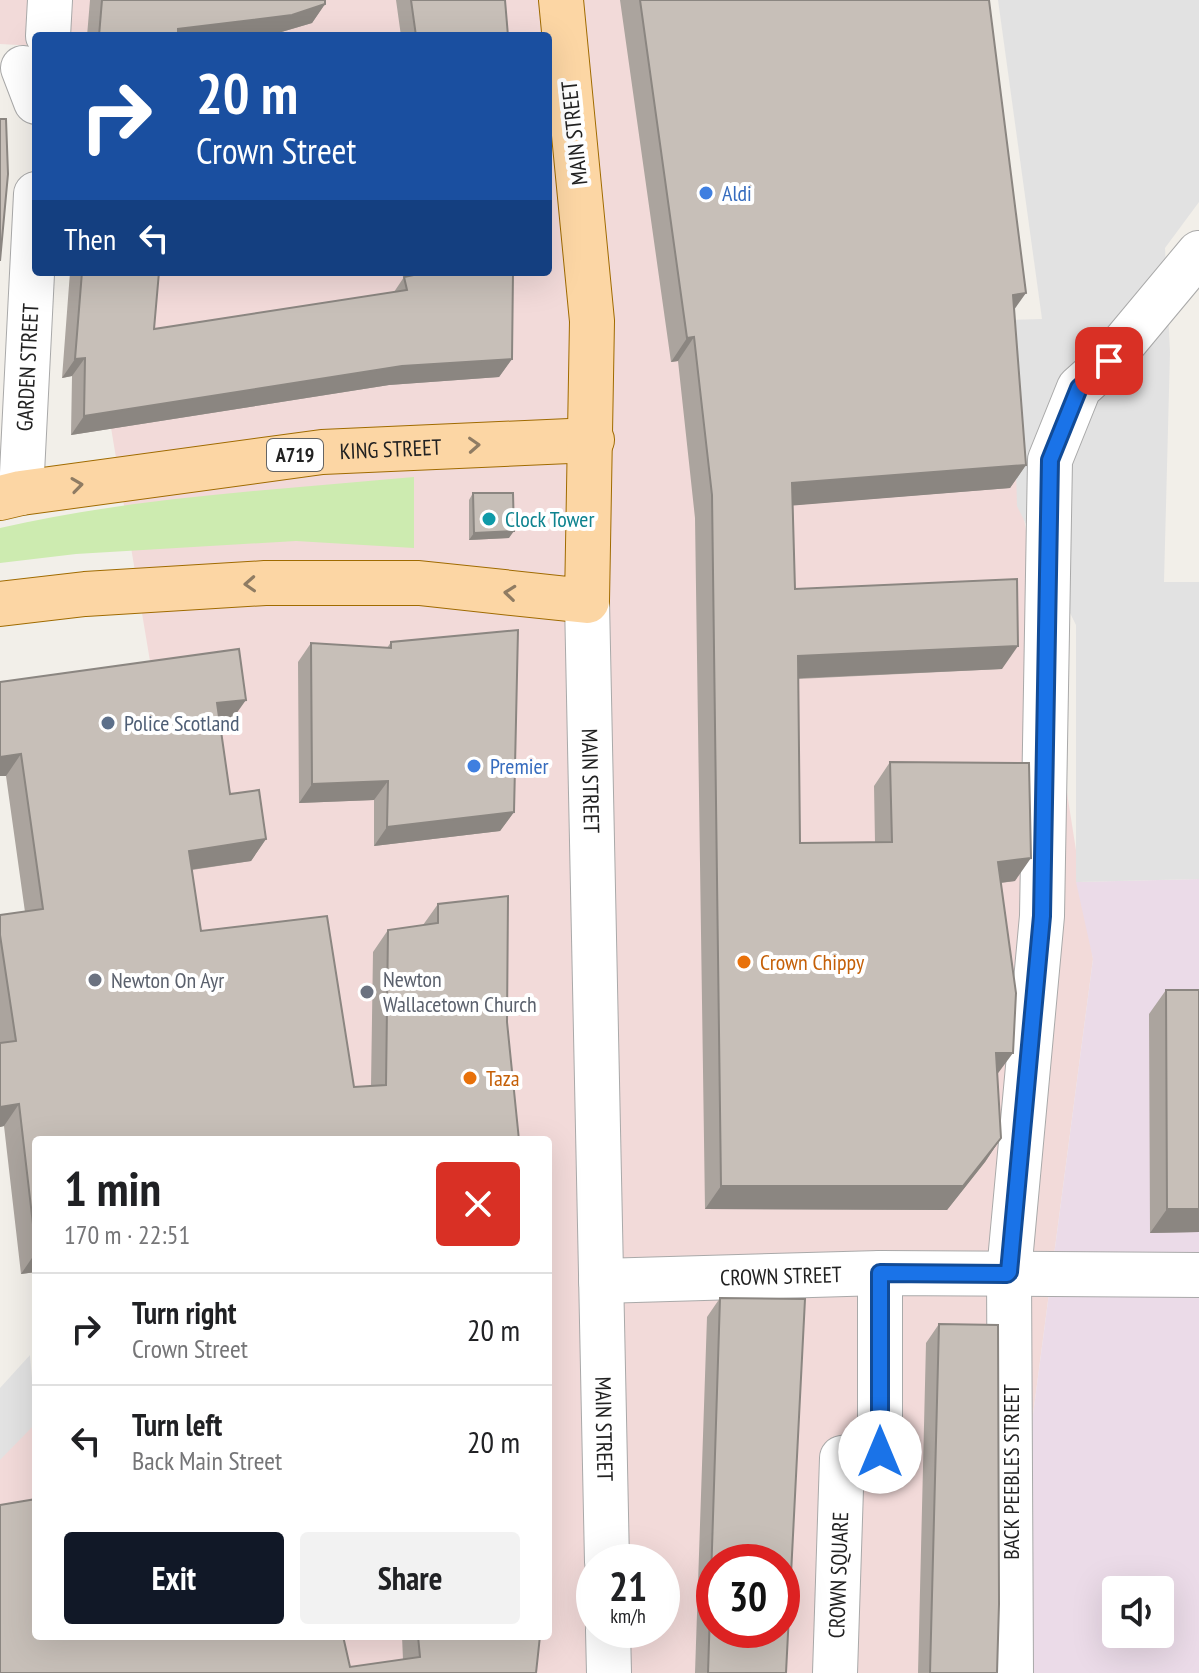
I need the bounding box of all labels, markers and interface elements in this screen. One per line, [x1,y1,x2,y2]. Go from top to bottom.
text: 20 m [196,57,298,129]
icon: right [64,64,168,168]
street label: MAIN STREET [555,79,593,186]
text: Crown Street [196,127,356,174]
place label: Aldi [722,179,752,207]
marker: Aldi [697,184,715,202]
icon: left [132,216,176,260]
text: Then [64,219,116,258]
street label: GARDEN STREET [10,302,45,432]
pin [1075,327,1143,395]
icon: arrive [1087,339,1131,383]
street label: KING STREET [339,433,442,465]
one-way arrow [468,437,481,454]
road number: A719 [267,439,323,471]
one-way arrow [70,477,84,494]
place label: Clock Tower [505,505,594,533]
marker: Clock Tower [480,510,498,528]
one-way arrow [243,575,256,592]
one-way arrow [503,584,516,601]
place label: Police Scotland [124,709,239,737]
marker: Police Scotland [99,714,117,732]
street label: MAIN STREET [576,728,606,834]
place label: Premier [490,752,549,780]
marker: Premier [465,757,483,775]
place label: Crown Chippy [760,948,865,976]
marker: Crown Chippy [735,953,753,971]
place label: Newton Wallacetown Church [383,965,537,1018]
place label: Newton On Ayr [111,966,224,994]
marker: Newton On Ayr [86,971,104,989]
marker: Newton Wallacetown Church [358,983,376,1001]
place label: Taza [486,1064,519,1092]
marker: Taza [461,1069,479,1087]
text: 1 min [64,1157,161,1219]
button: close [436,1162,520,1246]
text: 170 m · 22:51 [64,1218,190,1251]
street label: CROWN STREET [720,1260,842,1292]
text: Turn right [132,1293,236,1332]
icon: right [64,1307,108,1351]
text: 20 m [467,1310,520,1349]
text: Crown Street [132,1332,248,1365]
street label: MAIN STREET [589,1376,619,1482]
street label: BACK PEEBLES STREET [997,1384,1025,1560]
text: Turn left [132,1405,222,1444]
position arrow [838,1410,922,1494]
icon: left [64,1419,108,1463]
text: 20 m [467,1422,520,1461]
text: Back Main Street [132,1444,282,1477]
street label: CROWN SQUARE [822,1511,854,1639]
button: Exit [64,1532,284,1624]
button: Share [300,1532,520,1624]
speed limit sign: 30 [696,1544,800,1648]
text: 21 [609,1560,647,1612]
map controls [1102,1576,1174,1648]
button: sound [1102,1576,1174,1648]
text: km/h [610,1603,646,1629]

